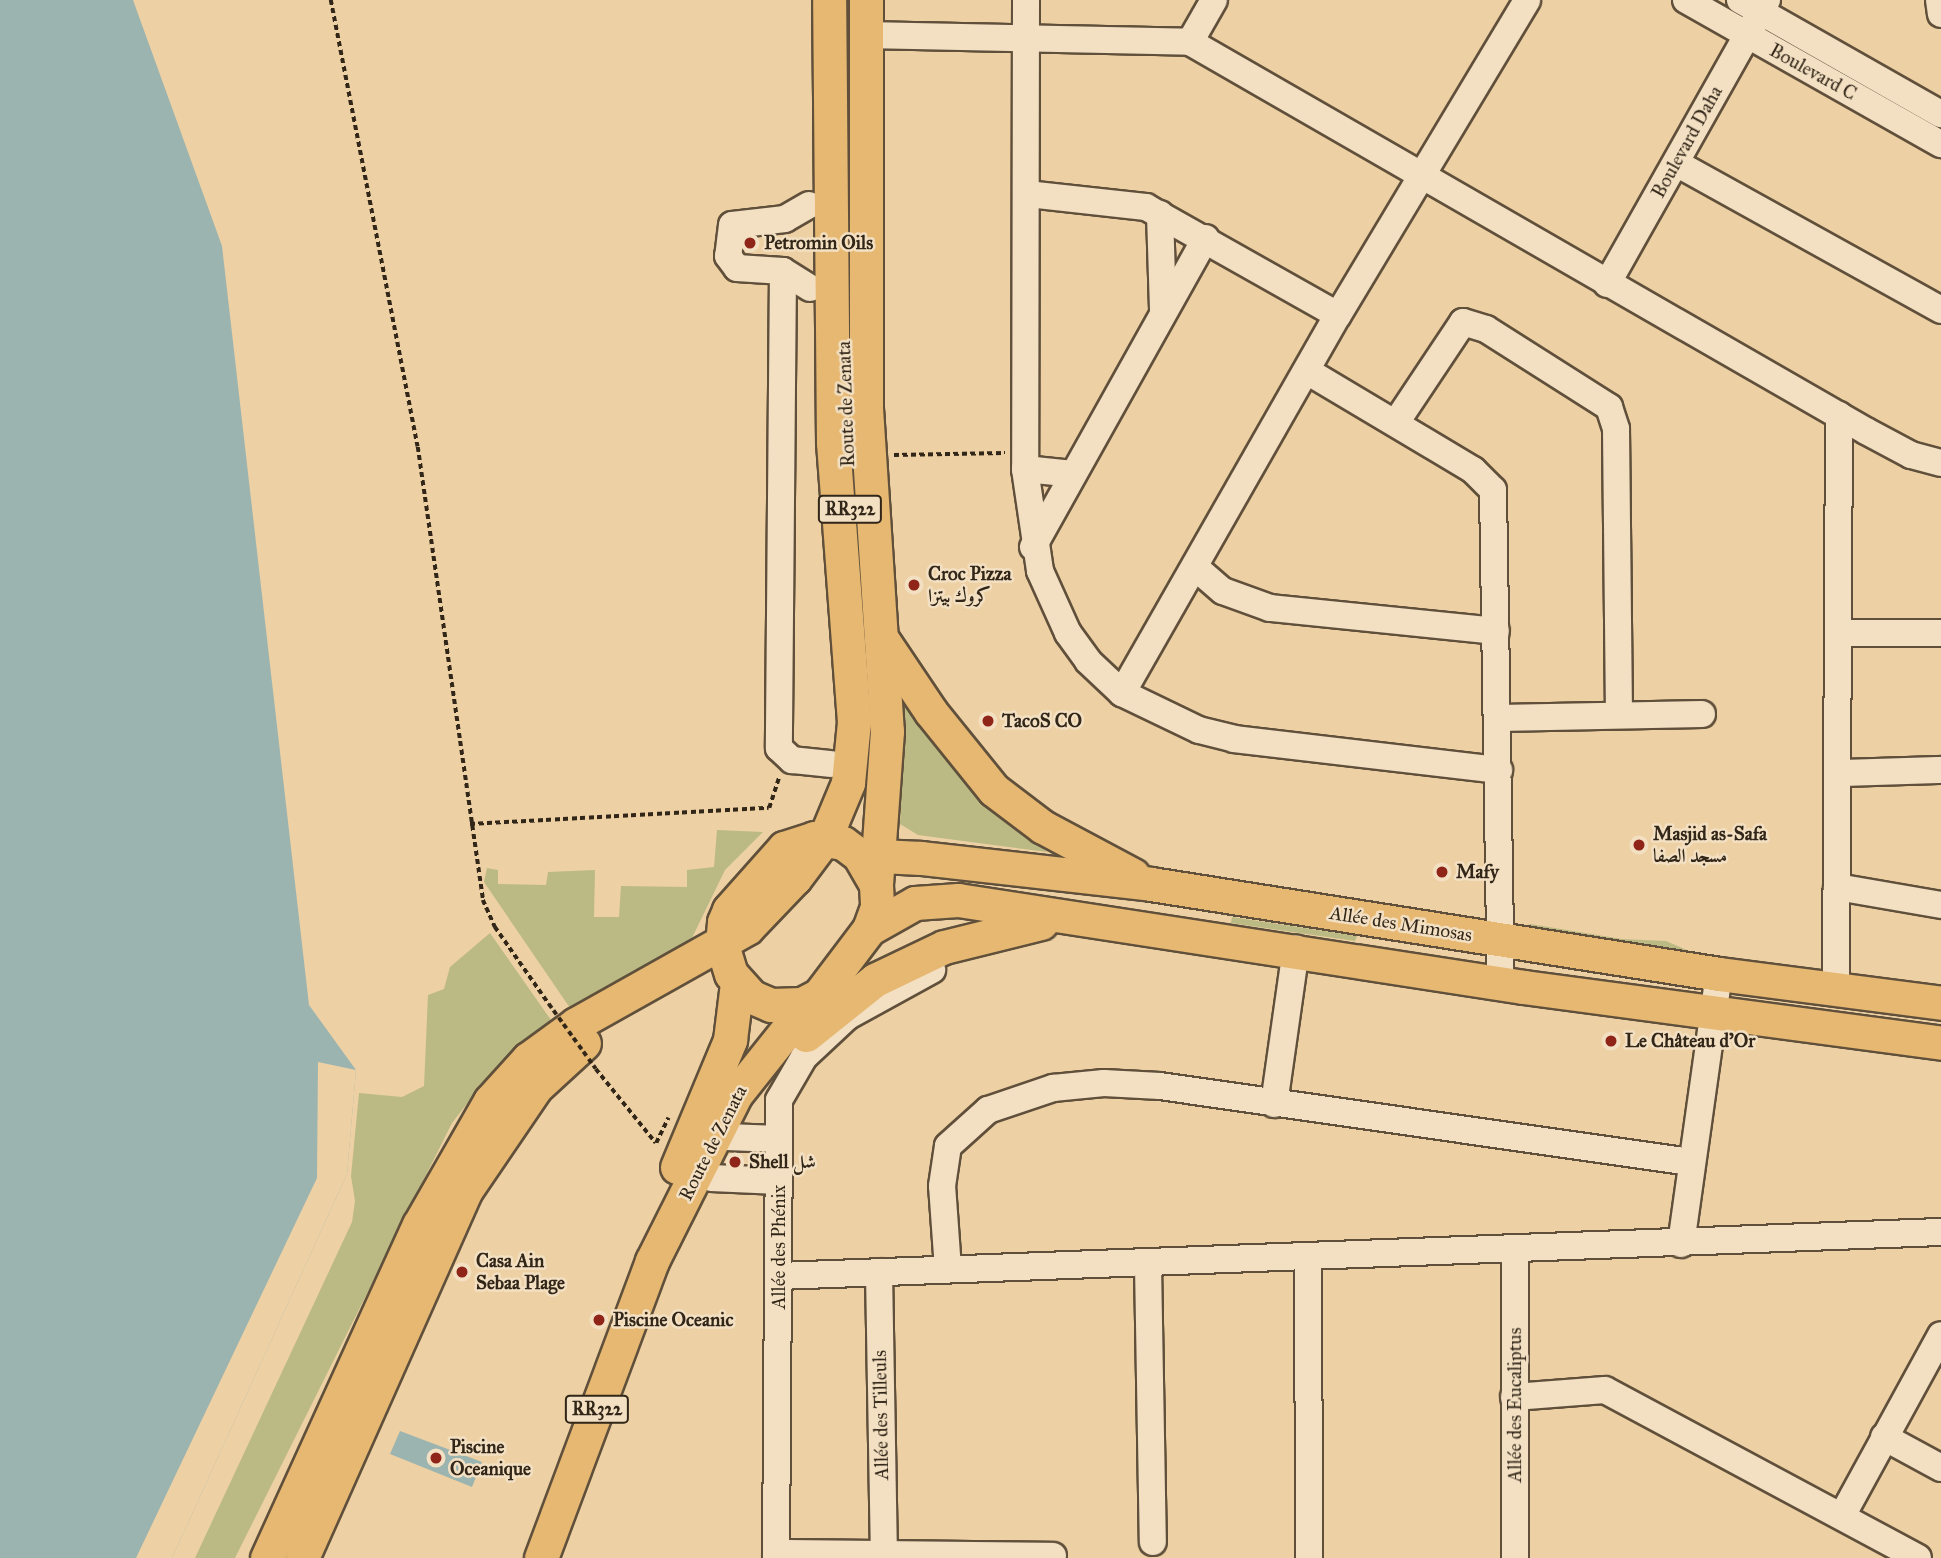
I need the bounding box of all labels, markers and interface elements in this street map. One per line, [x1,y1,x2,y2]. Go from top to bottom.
street label: Boulevard C [1765,39,1861,105]
street label: Boulevard Daha [1647,82,1727,202]
place label: Petromin Oils [764,232,873,254]
marker: Petromin Oils [742,235,758,251]
street label: Route de Zenata [832,341,860,467]
road number: RR322 [817,494,883,524]
place label: Croc Pizza كروك بيتزا [928,563,1011,607]
marker: Croc Pizza كروك بيتزا [906,577,922,593]
place label: TacoS CO [1002,710,1082,732]
marker: TacoS CO [980,713,996,729]
place label: Masjid as-Safa مسجد الصفا [1653,823,1767,867]
marker: Masjid as-Safa مسجد الصفا [1631,837,1647,853]
place label: Mafy [1456,861,1499,883]
marker: Mafy [1434,864,1450,880]
street label: Allée des Mimosas [1328,902,1474,946]
place label: Le Château d'Or [1625,1030,1755,1052]
marker: Le Château d'Or [1603,1033,1619,1049]
street label: Route de Zenata [674,1082,752,1204]
place label: Shell شل [749,1151,816,1173]
marker: Shell شل [727,1154,743,1170]
street label: Allée des Phénix [768,1185,790,1309]
place label: Casa Ain Sebaa Plage [476,1250,565,1294]
marker: Casa Ain Sebaa Plage [454,1264,470,1280]
place label: Piscine Oceanic [613,1309,733,1331]
marker: Piscine Oceanic [591,1312,607,1328]
street label: Allée des Eucaliptus [1504,1328,1526,1482]
street label: Allée des Tilleuls [868,1350,894,1480]
road number: RR322 [564,1394,630,1424]
place label: Piscine Oceanique [450,1436,531,1480]
marker: Piscine Oceanique [428,1450,444,1466]

